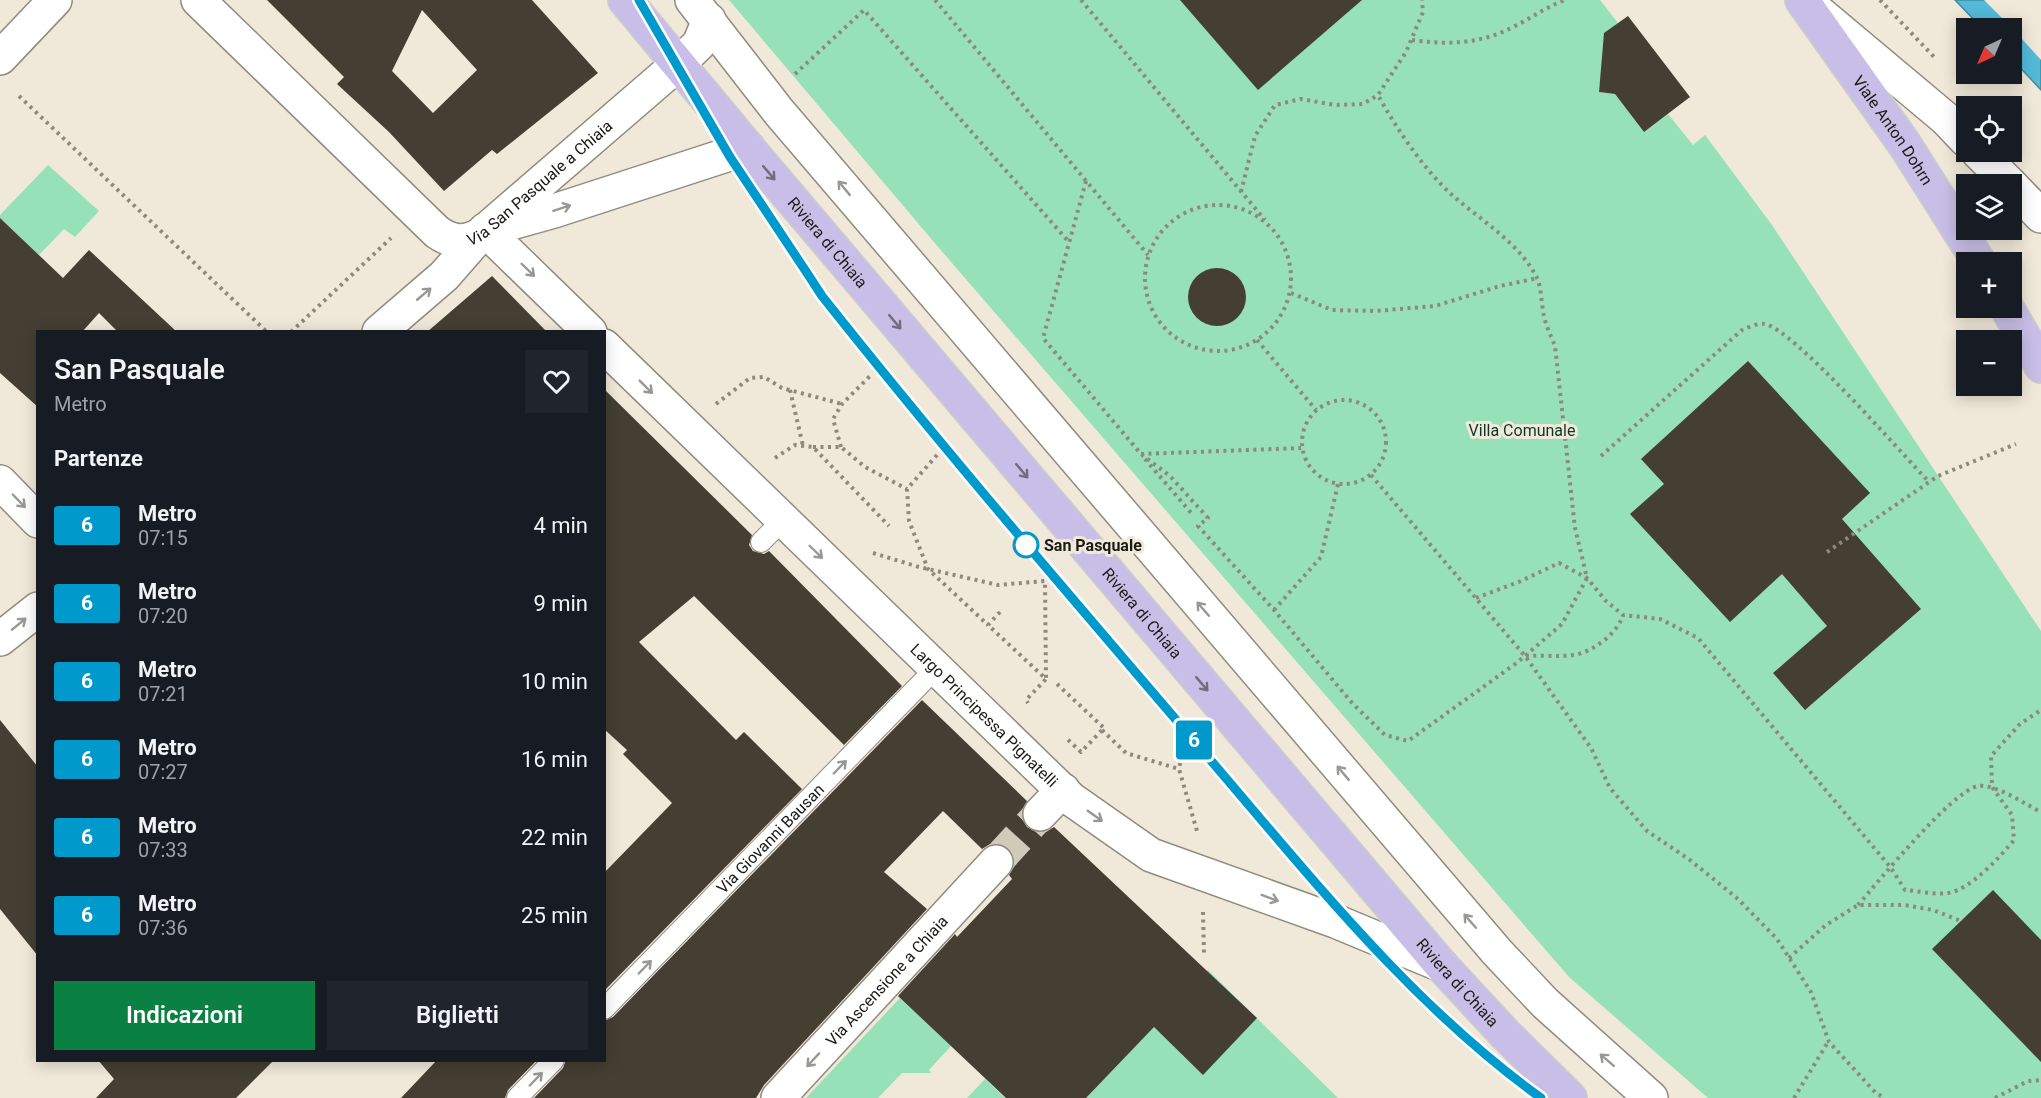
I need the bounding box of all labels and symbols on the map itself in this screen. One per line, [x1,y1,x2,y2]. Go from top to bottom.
north arrow [1956,18,2022,84]
street label: Viale Anton Dohrn [1849,72,1937,189]
street label: Via San Pasquale a Chiaia [464,116,616,250]
one-way arrow [763,165,776,181]
one-way arrow [837,181,851,196]
street label: Riviera di Chiaia [784,193,871,292]
one-way arrow [552,202,571,213]
one-way arrow [520,263,535,277]
one-way arrow [416,287,432,300]
one-way arrow [889,314,902,330]
one-way arrow [639,380,654,394]
park label: Villa Comunale [1469,421,1575,440]
one-way arrow [1015,463,1028,479]
one-way arrow [11,494,26,509]
marker: San Pasquale [1013,532,1039,558]
place label: San Pasquale [1044,536,1142,555]
one-way arrow [809,545,824,559]
street label: Riviera di Chiaia [1098,564,1186,662]
one-way arrow [1196,602,1210,617]
one-way arrow [11,617,26,631]
street label: Largo Principessa Pignatelli [906,640,1062,791]
one-way arrow [1195,676,1209,691]
line badge: 6 [1174,720,1214,760]
one-way arrow [833,759,847,774]
one-way arrow [1336,766,1350,781]
street label: Via Giovanni Bausan [713,780,828,898]
one-way arrow [1087,810,1103,822]
one-way arrow [1260,893,1279,904]
street label: Via Ascensione a Chiaia [822,912,952,1050]
one-way arrow [1463,914,1477,929]
street label: Riviera di Chiaia [1413,935,1503,1031]
one-way arrow [638,959,653,974]
one-way arrow [806,1052,821,1067]
one-way arrow [1600,1053,1615,1067]
one-way arrow [528,1072,543,1087]

